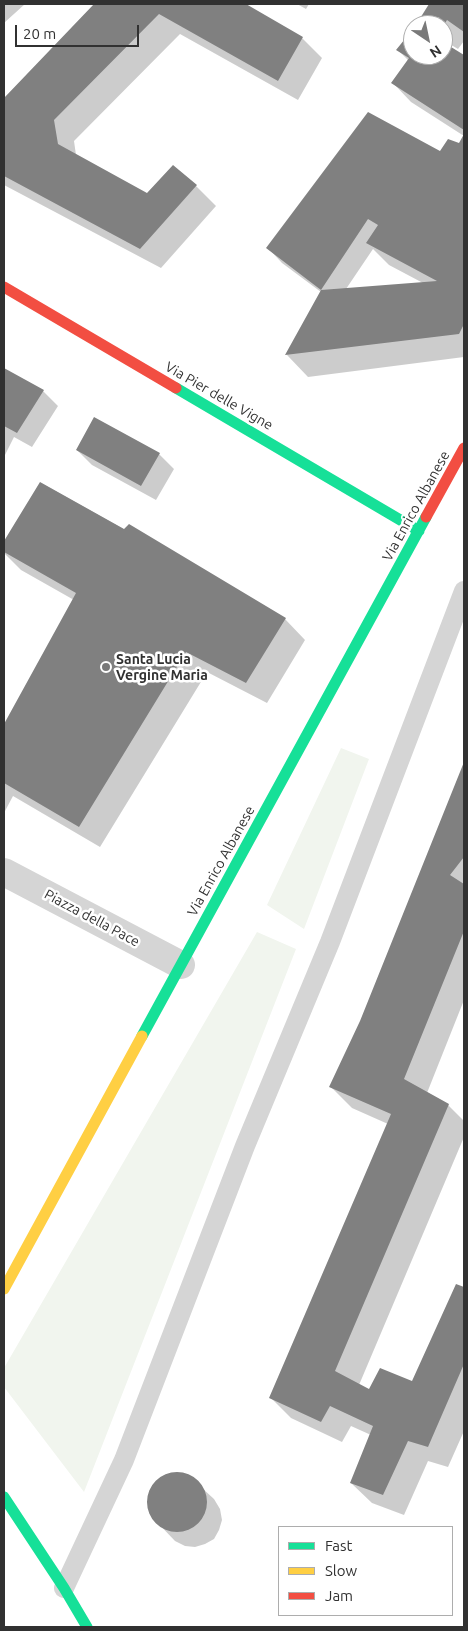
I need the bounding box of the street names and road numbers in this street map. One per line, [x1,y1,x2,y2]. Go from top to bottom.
street label: Via Pier delle Vigne [162,358,276,434]
street label: Via Enrico Albanese [379,448,453,564]
street label: Via Enrico Albanese [184,803,258,919]
street label: Piazza della Pace [41,886,143,950]

